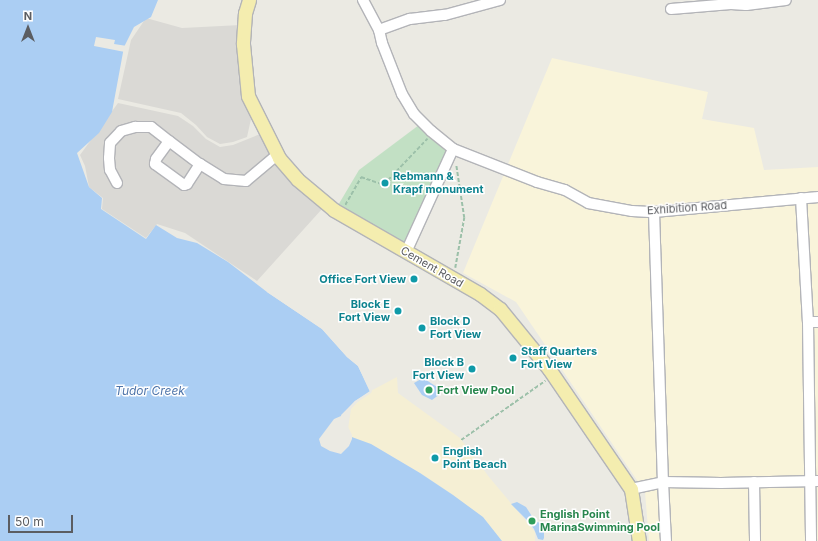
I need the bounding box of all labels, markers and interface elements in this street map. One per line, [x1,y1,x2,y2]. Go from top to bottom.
north arrow [8,8,48,48]
text: N [24,9,32,23]
place label: Rebmann & Krapf monument [393,170,483,196]
marker: Rebmann & Krapf monument [380,178,390,188]
street label: Exhibition Road [647,199,727,217]
street label: Cement Road [398,244,466,290]
place label: Office Fort View [319,272,406,286]
marker: Office Fort View [409,274,419,284]
place label: Block E Fort View [339,298,390,324]
marker: Block E Fort View [393,306,403,316]
place label: Block D Fort View [430,315,481,341]
marker: Block D Fort View [417,323,427,333]
place label: Staff Quarters Fort View [521,345,597,371]
marker: Staff Quarters Fort View [508,353,518,363]
place label: Block B Fort View [413,356,464,382]
marker: Block B Fort View [467,364,477,374]
place label: Fort View Pool [437,383,514,397]
water label: Tudor Creek [115,384,185,398]
marker: Fort View Pool [424,385,434,395]
place label: English Point Beach [443,445,507,471]
marker: English Point Beach [430,453,440,463]
scale bar [10,507,75,533]
place label: English Point MarinaSwimming Pool [540,508,660,534]
text: 50 m [15,514,44,529]
marker: English Point MarinaSwimming Pool [527,516,537,526]

